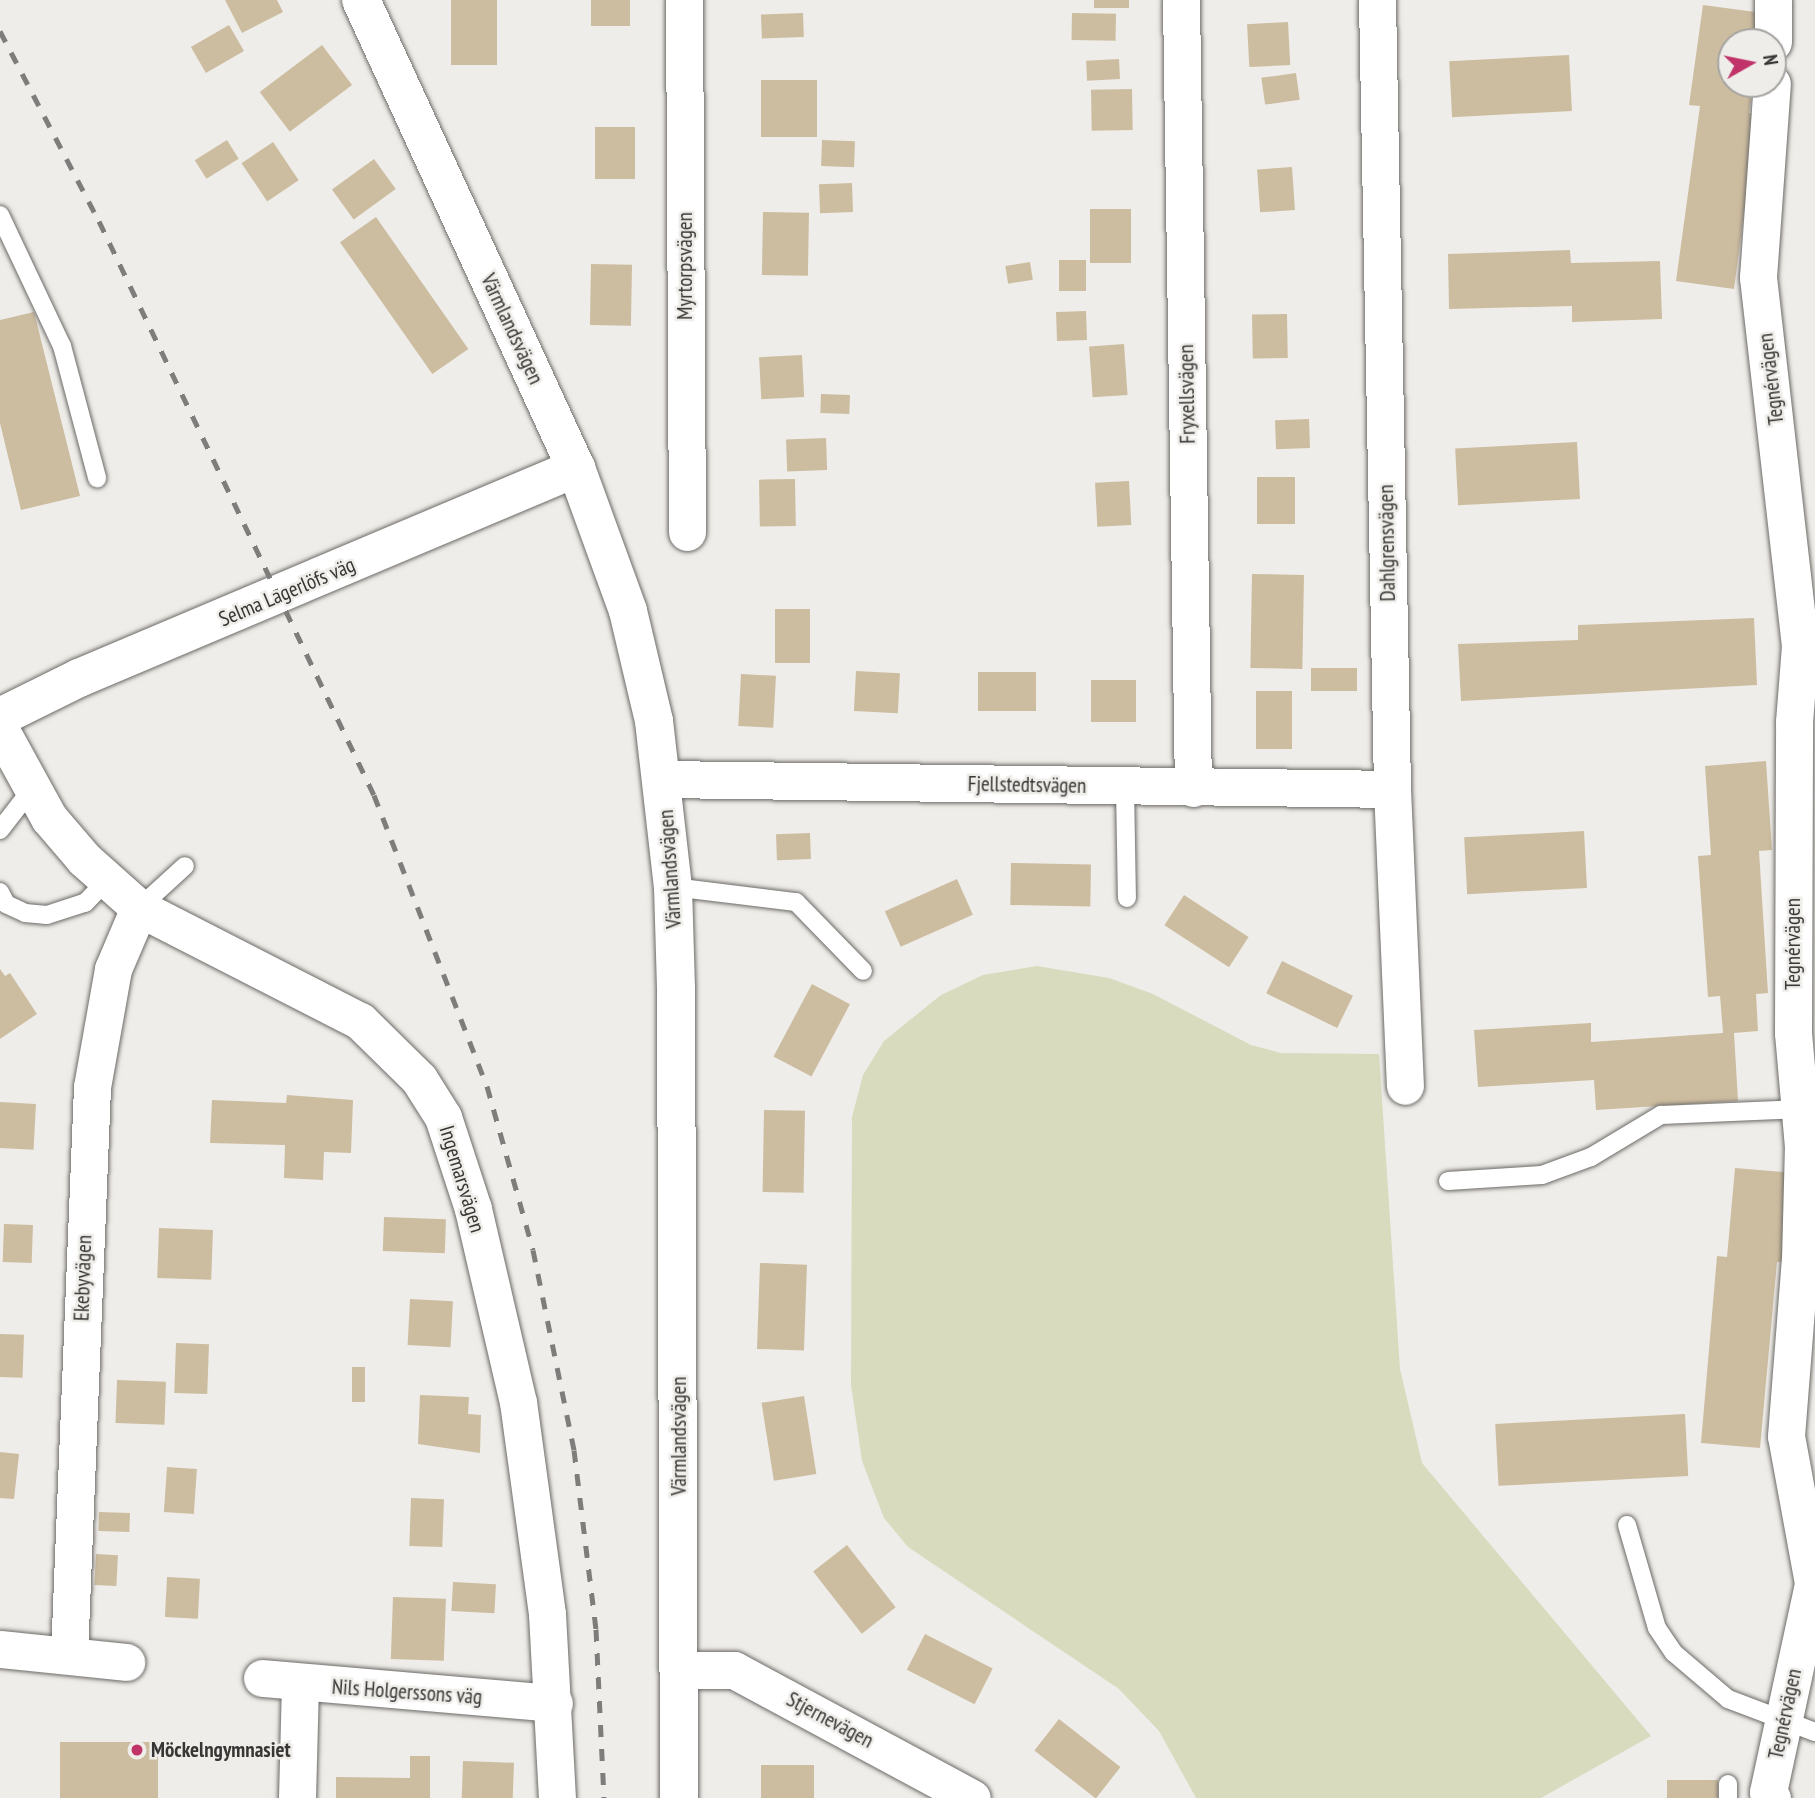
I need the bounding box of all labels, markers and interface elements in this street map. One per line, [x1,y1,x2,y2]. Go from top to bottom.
north arrow [1717,28,1787,98]
text: N [1758,53,1783,67]
street label: Myrtorpsvägen [672,212,698,320]
street label: Värmlandsvägen [475,270,549,388]
street label: Tegnérvägen [1753,332,1789,426]
street label: Fryxellsvägen [1174,344,1200,444]
street label: Dahlgrensvägen [1373,484,1401,602]
street label: Selma Lagerlöfs väg [215,552,359,632]
street label: Fjellstedtsvägen [968,771,1086,799]
street label: Värmlandsvägen [653,809,687,929]
street label: Tegnérvägen [1780,898,1806,990]
street label: Ingemarsvägen [434,1123,490,1235]
street label: Ekebyvägen [69,1234,97,1322]
street label: Värmlandsvägen [666,1376,692,1496]
street label: Tegnérvägen [1763,1666,1807,1762]
street label: Nils Holgerssons väg [331,1674,483,1710]
street label: Stjernevägen [782,1687,878,1753]
place label: Möckelngymnasiet [151,1737,291,1763]
marker: Möckelngymnasiet [129,1742,145,1758]

